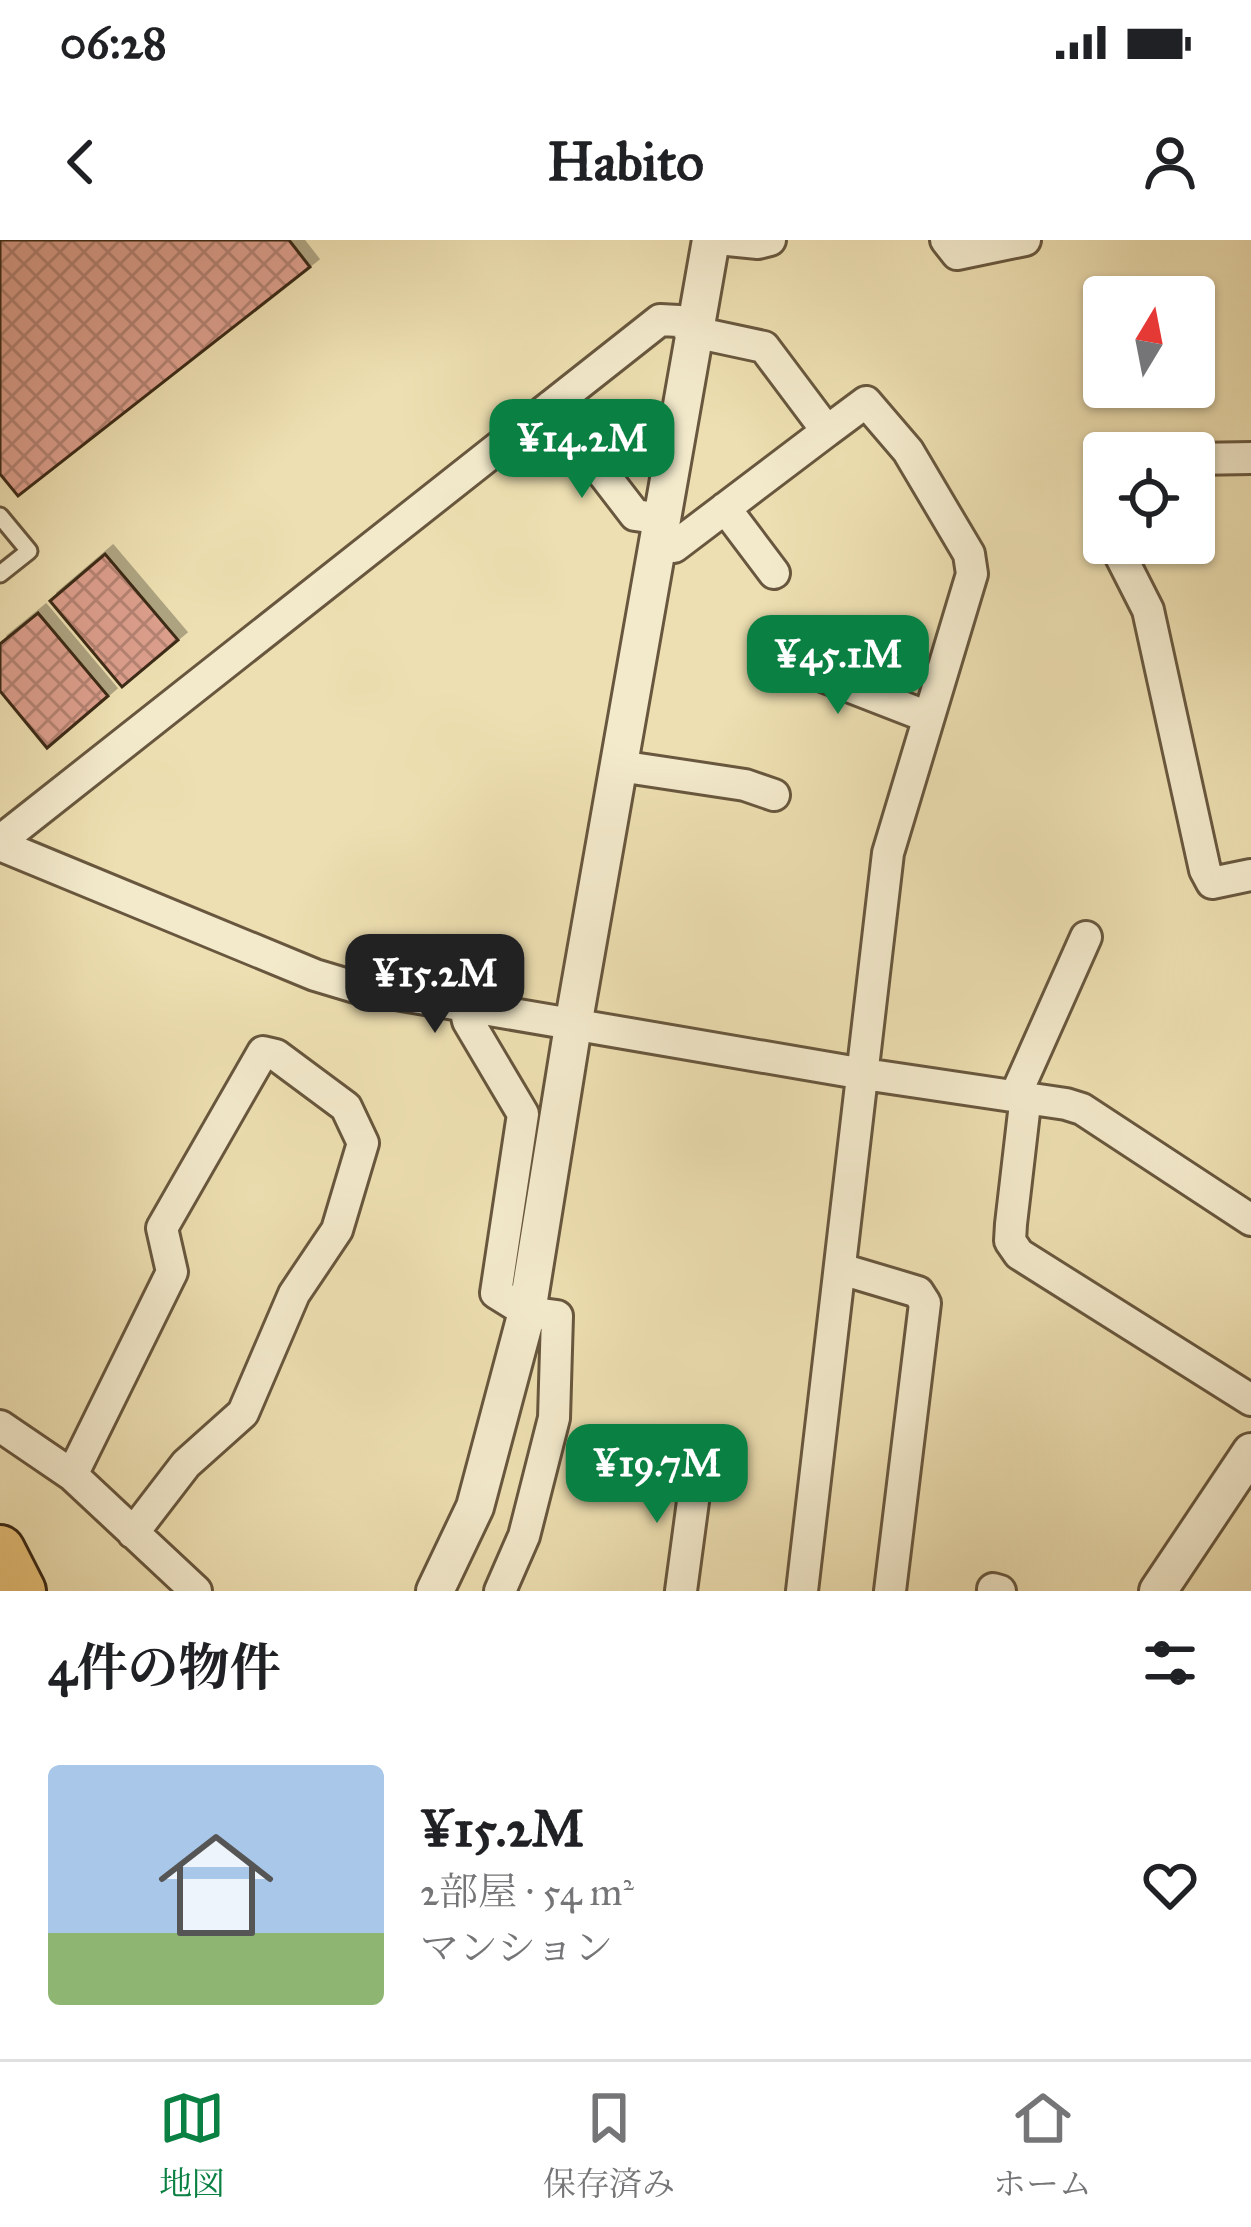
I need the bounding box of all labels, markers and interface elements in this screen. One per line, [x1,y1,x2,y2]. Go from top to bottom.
text: 06:28 [60,15,167,70]
icon: back [48,129,114,195]
text: Habito [547,129,704,195]
icon: person [1137,129,1203,195]
north arrow [1083,276,1215,408]
map controls [1083,276,1215,564]
pin: ¥14.2M [484,399,680,501]
text: ¥14.2M [516,414,648,462]
button: locate [1083,432,1215,564]
pin: ¥45.1M [740,615,936,717]
text: ¥45.1M [774,630,902,678]
pin: ¥15.2M [337,934,533,1036]
text: ¥15.2M [372,949,498,997]
pin: ¥19.7M [559,1424,755,1526]
text: ¥19.7M [593,1439,721,1487]
icon: filters [1137,1630,1203,1696]
text: 4件の物件 [48,1637,280,1699]
text: ¥15.2M [420,1798,584,1860]
icon: home [144,1813,288,1957]
icon: heart [1137,1852,1203,1918]
text: 2部屋 · 54 m² [420,1868,634,1916]
text: マンション [420,1924,613,1972]
tab: 地図 [159,2085,225,2204]
tab: 保存済み [543,2085,675,2204]
tab: ホーム [993,2085,1092,2204]

